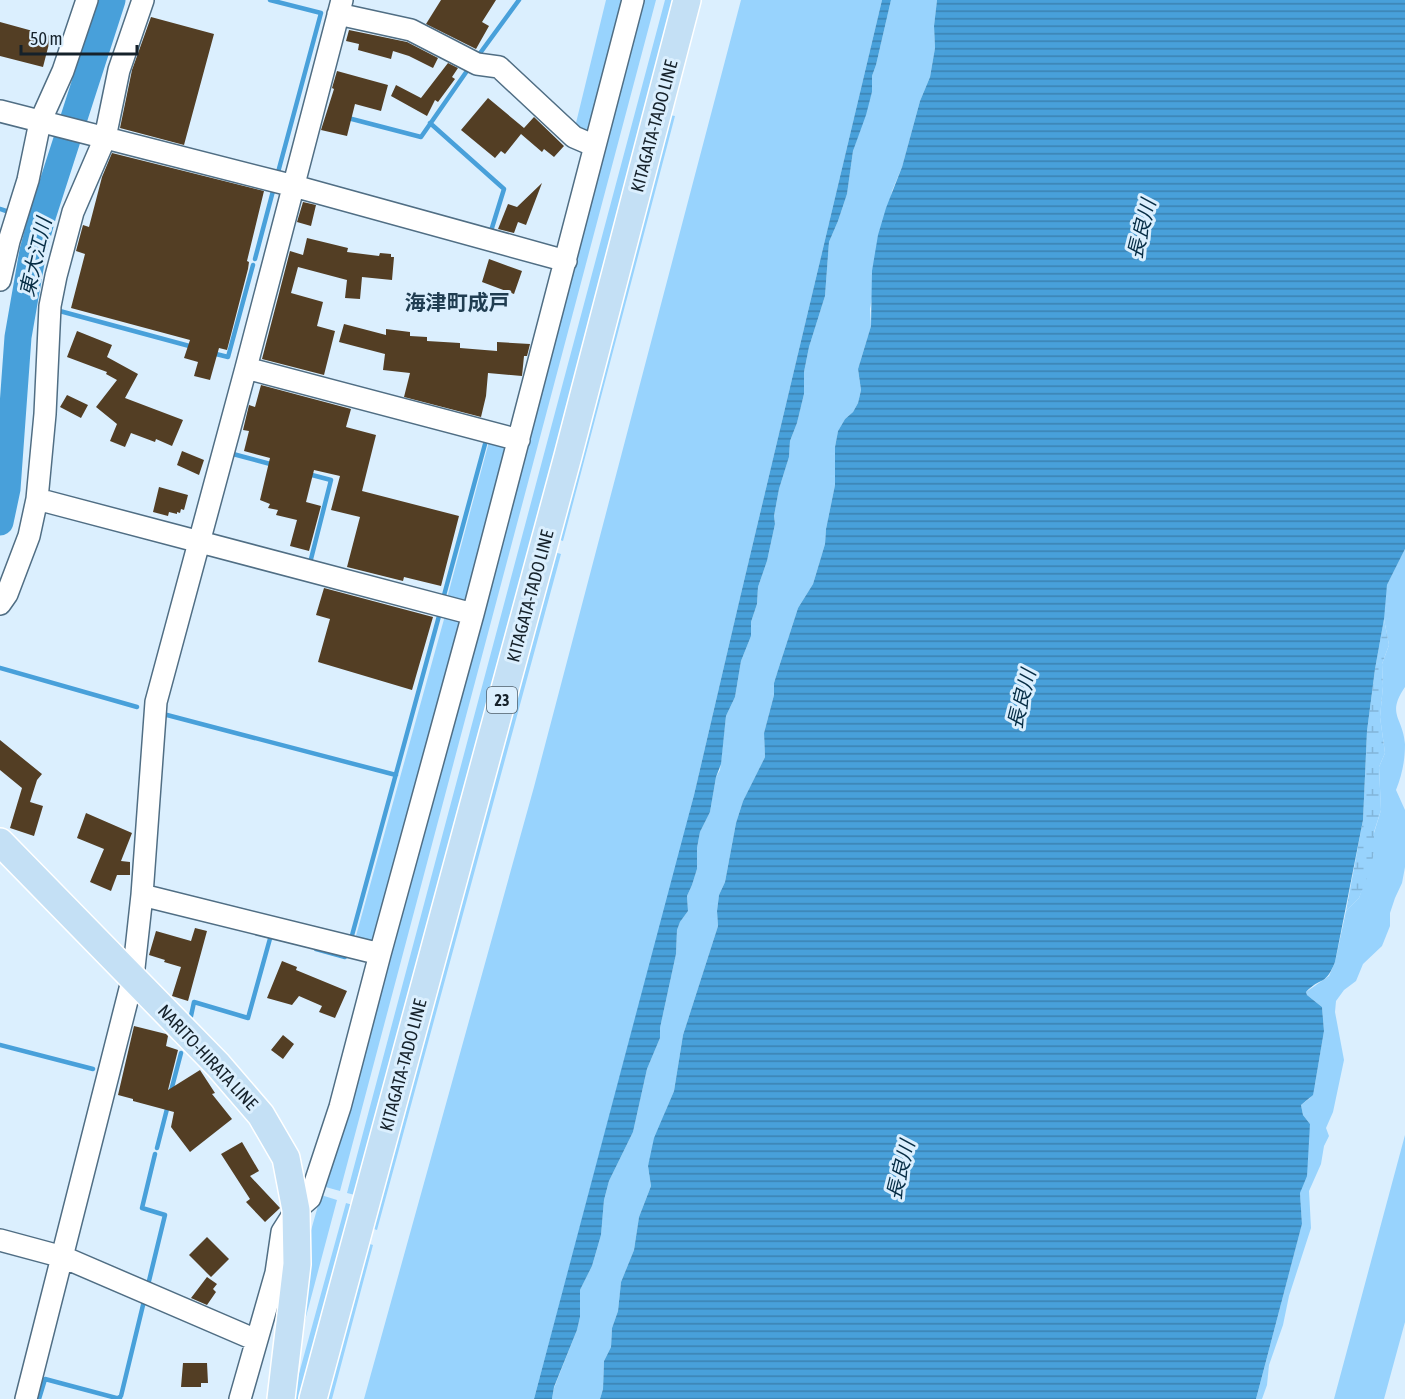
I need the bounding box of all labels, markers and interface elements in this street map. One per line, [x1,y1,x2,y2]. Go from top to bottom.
scale bar [21,18,136,56]
text: 50 m [30,28,62,49]
street label: KITAGATA-TADO LINE [626,57,682,194]
water label: 長良川 [1123,195,1160,261]
water label: 東大江川 [15,213,56,299]
district label: 海津町成戸 [405,290,510,314]
street label: KITAGATA-TADO LINE [502,527,558,664]
water label: 長良川 [1003,665,1040,731]
road number: 23 [487,687,517,713]
street label: KITAGATA-TADO LINE [375,996,431,1133]
street label: NARITO-HIRATA LINE [154,1000,262,1114]
water label: 長良川 [882,1136,919,1202]

